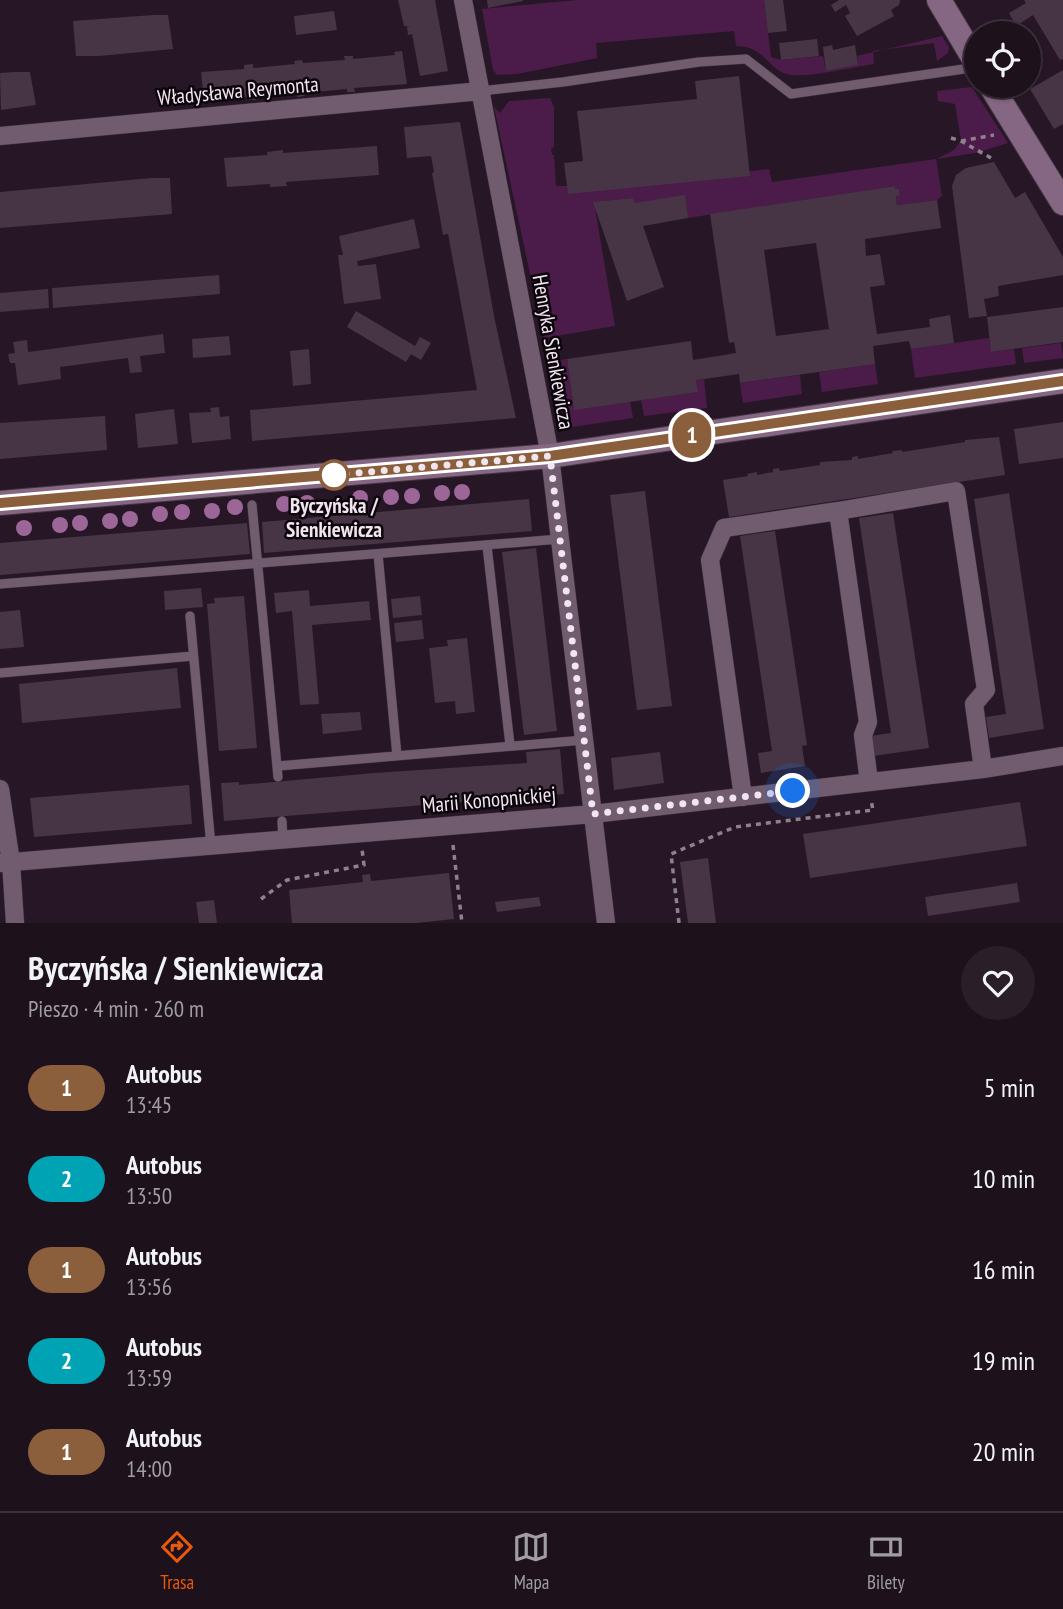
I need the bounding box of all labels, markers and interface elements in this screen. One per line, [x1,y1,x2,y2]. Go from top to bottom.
map controls [964,21,1041,98]
button: locate [964,21,1041,98]
street label: Władysława Reymonta [156,70,320,111]
street label: Henryka Sienkiewicza [527,272,580,431]
line badge: 1 [669,412,715,458]
text: 1 [686,419,698,450]
marker: Byczyńska / Sienkiewicza [319,460,349,490]
place label: Byczyńska / Sienkiewicza [286,492,382,543]
your location [775,773,810,808]
street label: Marii Konopnickiej [421,780,557,819]
text: Byczyńska / Sienkiewicza [28,946,324,989]
button: heart [961,946,1035,1020]
text: Pieszo · 4 min · 260 m [28,994,204,1023]
text: Autobus [126,1057,202,1090]
text: 5 min [984,1071,1035,1104]
text: 1 [61,1072,72,1103]
text: 13:45 [126,1090,172,1119]
text: Autobus [126,1148,202,1181]
text: 10 min [972,1162,1035,1195]
text: 2 [61,1163,72,1194]
text: 13:50 [126,1181,172,1210]
text: Autobus [126,1239,202,1272]
text: 16 min [972,1253,1035,1286]
text: 1 [61,1254,72,1285]
text: 13:56 [126,1272,172,1301]
text: Autobus [126,1330,202,1363]
text: 19 min [972,1344,1035,1377]
text: 2 [61,1345,72,1376]
text: 13:59 [126,1363,172,1392]
text: Autobus [126,1421,202,1454]
text: 20 min [972,1435,1035,1468]
text: 1 [61,1436,72,1467]
text: 14:00 [126,1454,172,1483]
tab: Trasa [158,1528,196,1594]
tab: Mapa [512,1528,550,1594]
tab: Bilety [867,1528,905,1594]

